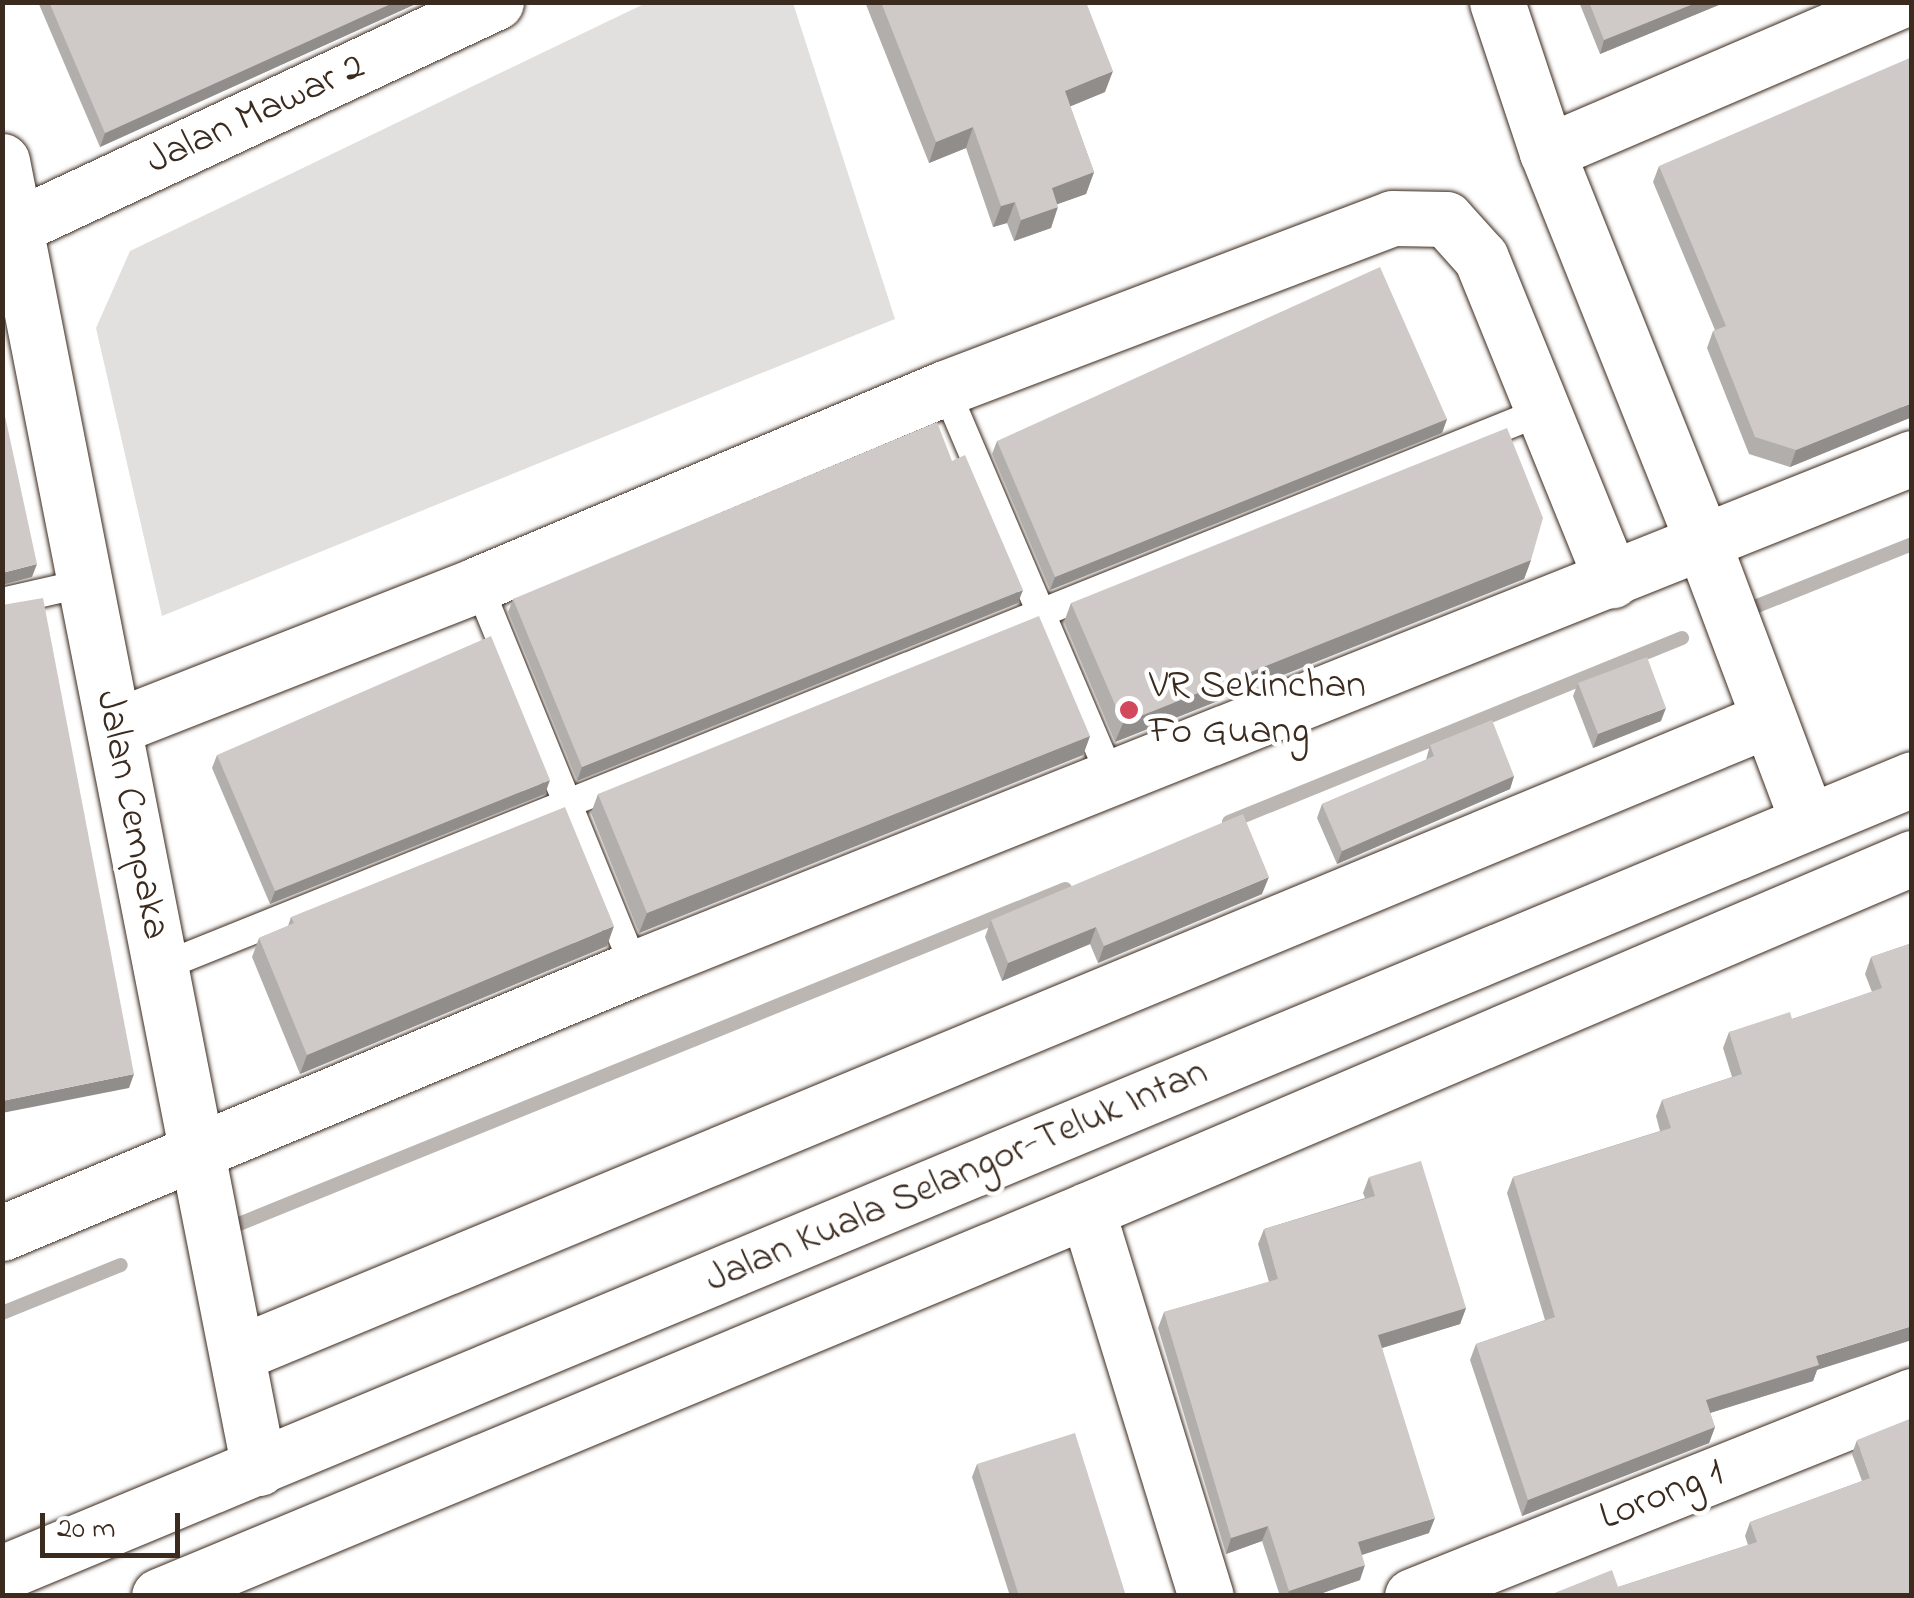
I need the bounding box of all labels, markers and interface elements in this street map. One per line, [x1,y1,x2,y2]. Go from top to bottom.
street label: Jalan Mawar 2 [139,44,373,186]
place label: VR Sekinchan Fo Guang [1149,663,1366,757]
street label: Jalan Cempaka [83,686,179,944]
marker: VR Sekinchan Fo Guang [1118,699,1140,721]
street label: Jalan Kuala Selangor-Teluk Intan [699,1049,1215,1305]
street label: Lorong 1 [1593,1450,1731,1542]
scale bar [45,1493,185,1555]
text: 20 m [57,1508,116,1552]

